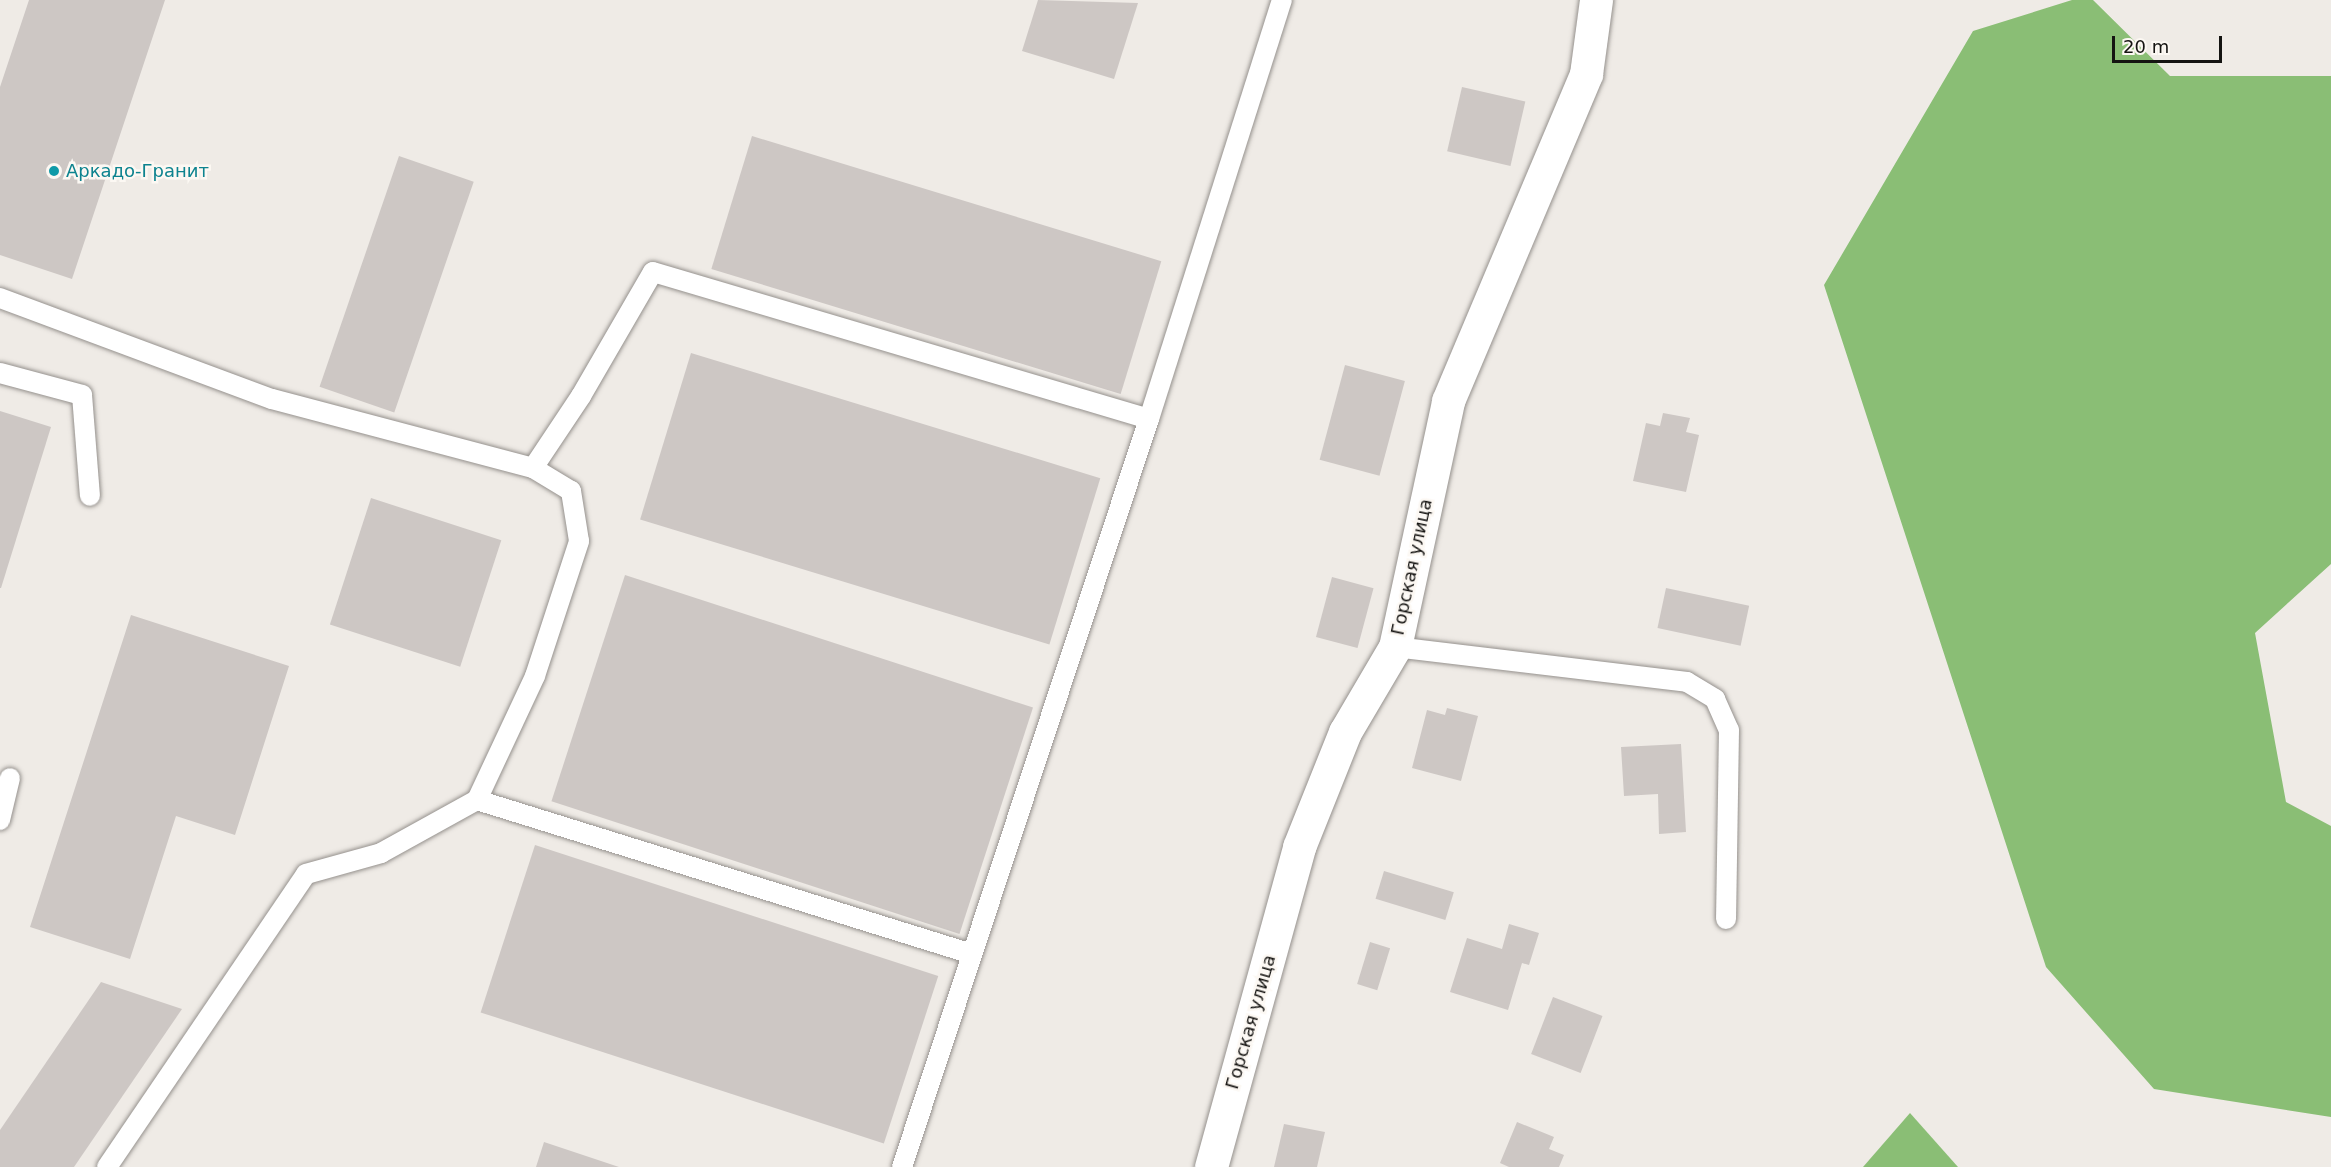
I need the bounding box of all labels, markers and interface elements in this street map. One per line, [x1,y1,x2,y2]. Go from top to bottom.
scale bar [2115,24,2224,62]
text: 20 m [2123,36,2169,57]
place label: Аркадо-Гранит [66,160,209,182]
marker: Аркадо-Гранит [47,164,61,178]
street label: Горская улица [1387,497,1437,637]
street label: Горская улица [1221,952,1281,1092]

